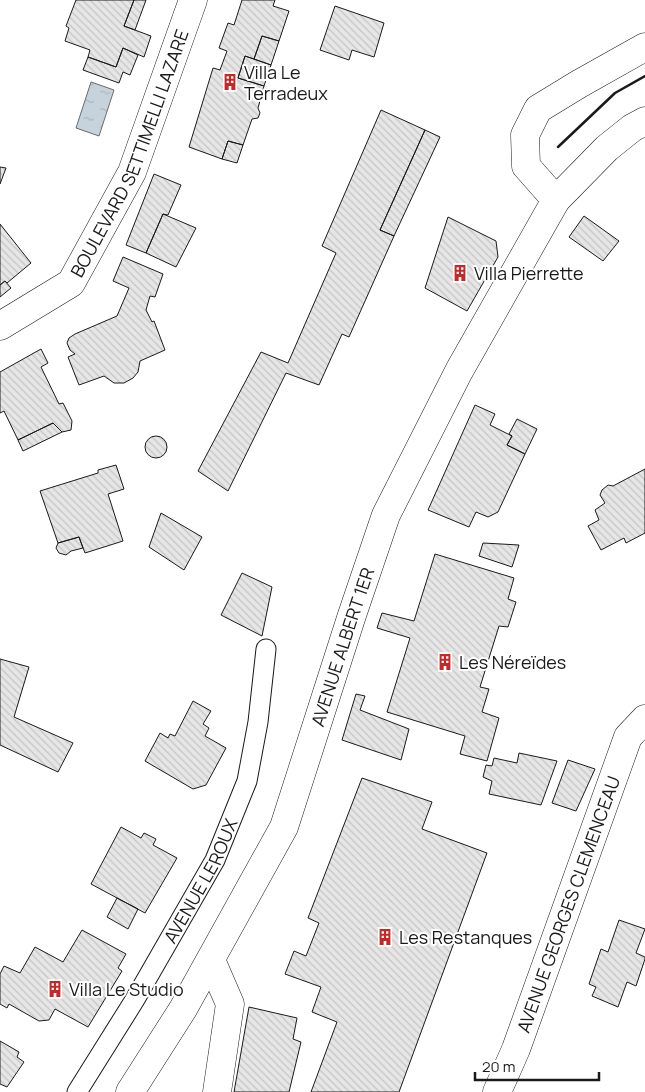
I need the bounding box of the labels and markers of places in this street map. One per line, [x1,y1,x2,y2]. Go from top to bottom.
place label: Villa Le Terradeux [244,60,328,105]
building icon: Villa Le Terradeux [220,72,240,92]
place label: Villa Pierrette [474,261,584,285]
building icon: Villa Pierrette [450,263,470,283]
place label: Les Néreïdes [459,650,566,674]
building icon: Les Néreïdes [435,652,455,672]
place label: Les Restanques [399,925,532,949]
building icon: Les Restanques [375,927,395,947]
place label: Villa Le Studio [69,977,184,1001]
building icon: Villa Le Studio [45,979,65,999]

